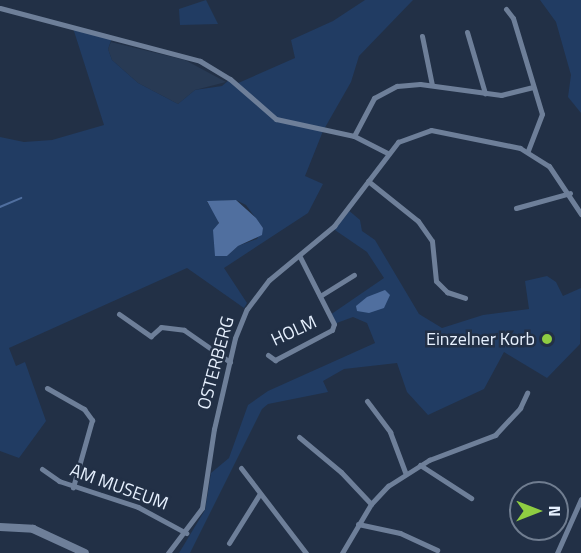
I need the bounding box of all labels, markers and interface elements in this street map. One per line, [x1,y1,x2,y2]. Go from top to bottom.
street label: HOLM [268,311,320,351]
street label: OSTERBERG [193,314,239,412]
place label: Einzelner Korb [426,328,535,350]
marker: Einzelner Korb [540,332,554,346]
street label: AM MUSEUM [67,459,171,515]
north arrow [509,481,569,541]
text: N [543,505,567,517]

